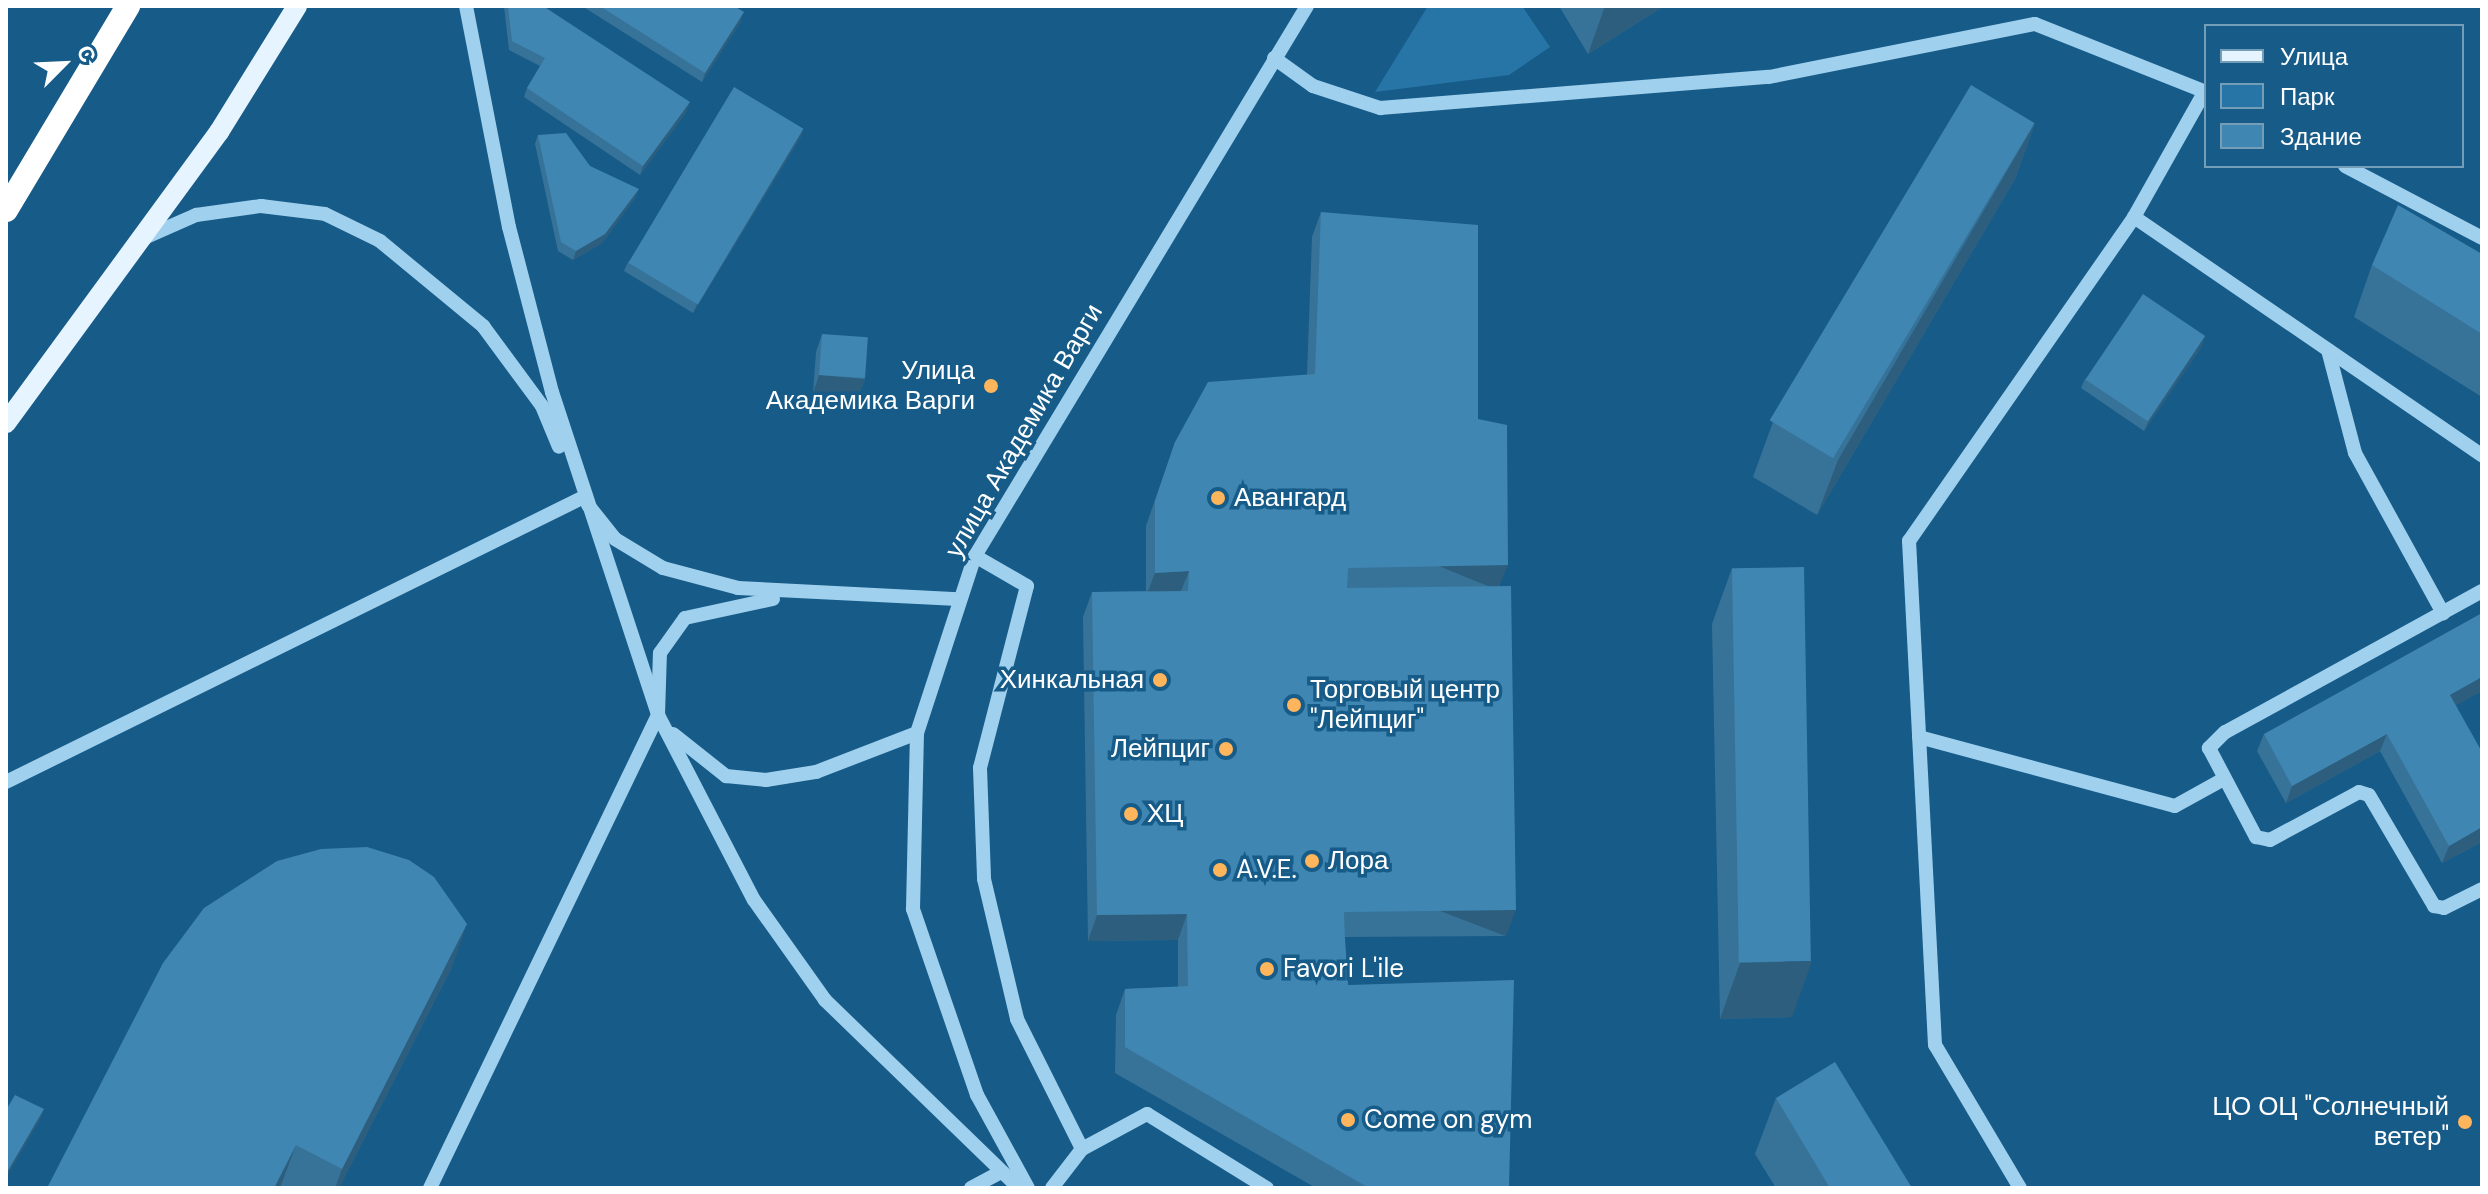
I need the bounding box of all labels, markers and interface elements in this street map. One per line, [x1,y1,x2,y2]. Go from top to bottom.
north arrow [24,24,104,104]
legend [2204,24,2464,168]
text: С [70,41,103,67]
text: Улица [2280,41,2348,72]
text: Парк [2280,81,2334,112]
text: Здание [2280,121,2362,152]
street label: улица Академика Варги [939,299,1109,563]
place label: Улица Академика Варги [766,355,975,416]
marker: Улица Академика Варги [982,377,1000,395]
place label: Авангард [1234,482,1346,514]
marker: Авангард [1209,489,1227,507]
place label: Хинкальная [1000,664,1144,696]
marker: Хинкальная [1151,671,1169,689]
place label: Торговый центр "Лейпциг" [1310,674,1500,736]
marker: Торговый центр "Лейпциг" [1285,696,1303,714]
place label: Лейпциг [1111,733,1210,765]
marker: Лейпциг [1217,740,1235,758]
place label: ХЦ [1147,798,1184,830]
marker: ХЦ [1122,805,1140,823]
place label: Лора [1328,845,1388,877]
marker: Лора [1303,852,1321,870]
place label: A.V.E. [1236,854,1297,886]
marker: A.V.E. [1211,861,1229,879]
place label: Favori L'ile [1283,953,1404,985]
marker: Favori L'ile [1258,960,1276,978]
place label: ЦО ОЦ "Солнечный ветер" [2212,1091,2449,1152]
place label: Come on gym [1364,1104,1532,1136]
marker: Come on gym [1339,1111,1357,1129]
marker: ЦО ОЦ "Солнечный ветер" [2456,1113,2474,1131]

